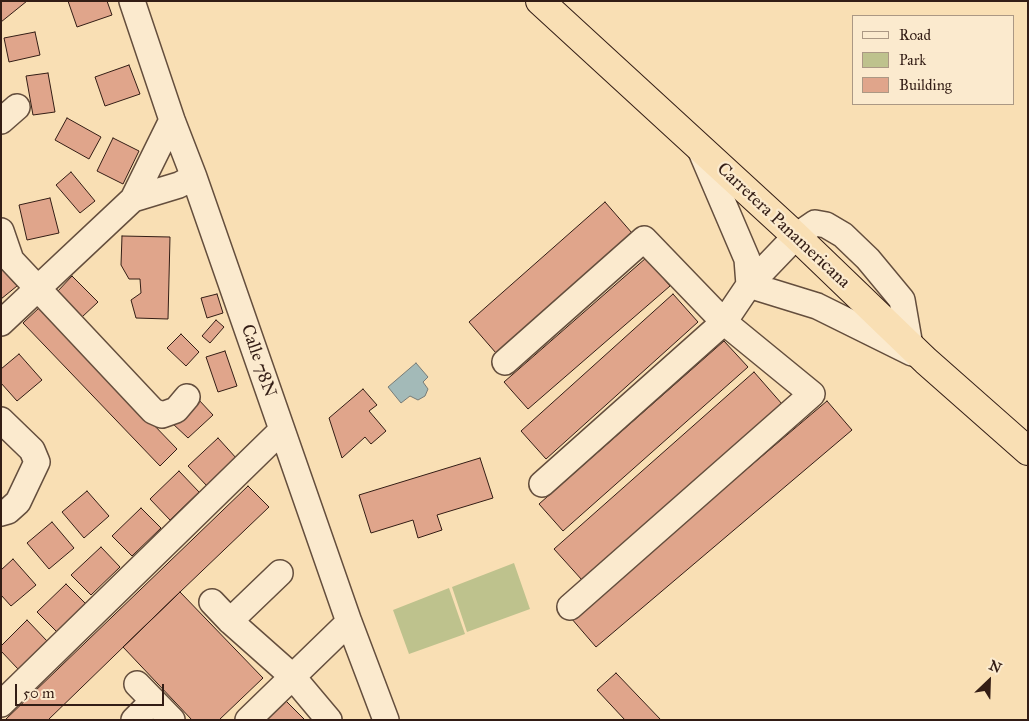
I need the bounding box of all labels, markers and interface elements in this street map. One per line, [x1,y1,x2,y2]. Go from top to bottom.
legend [852,15,1014,105]
text: Road [899,26,931,44]
text: Park [899,51,926,69]
text: Building [899,76,952,94]
street label: Carretera Panamericana [712,159,854,293]
street label: Calle 78N [236,322,280,400]
north arrow [964,656,1014,706]
text: N [986,657,1004,677]
scale bar [18,674,166,706]
text: 50 m [23,684,55,702]

